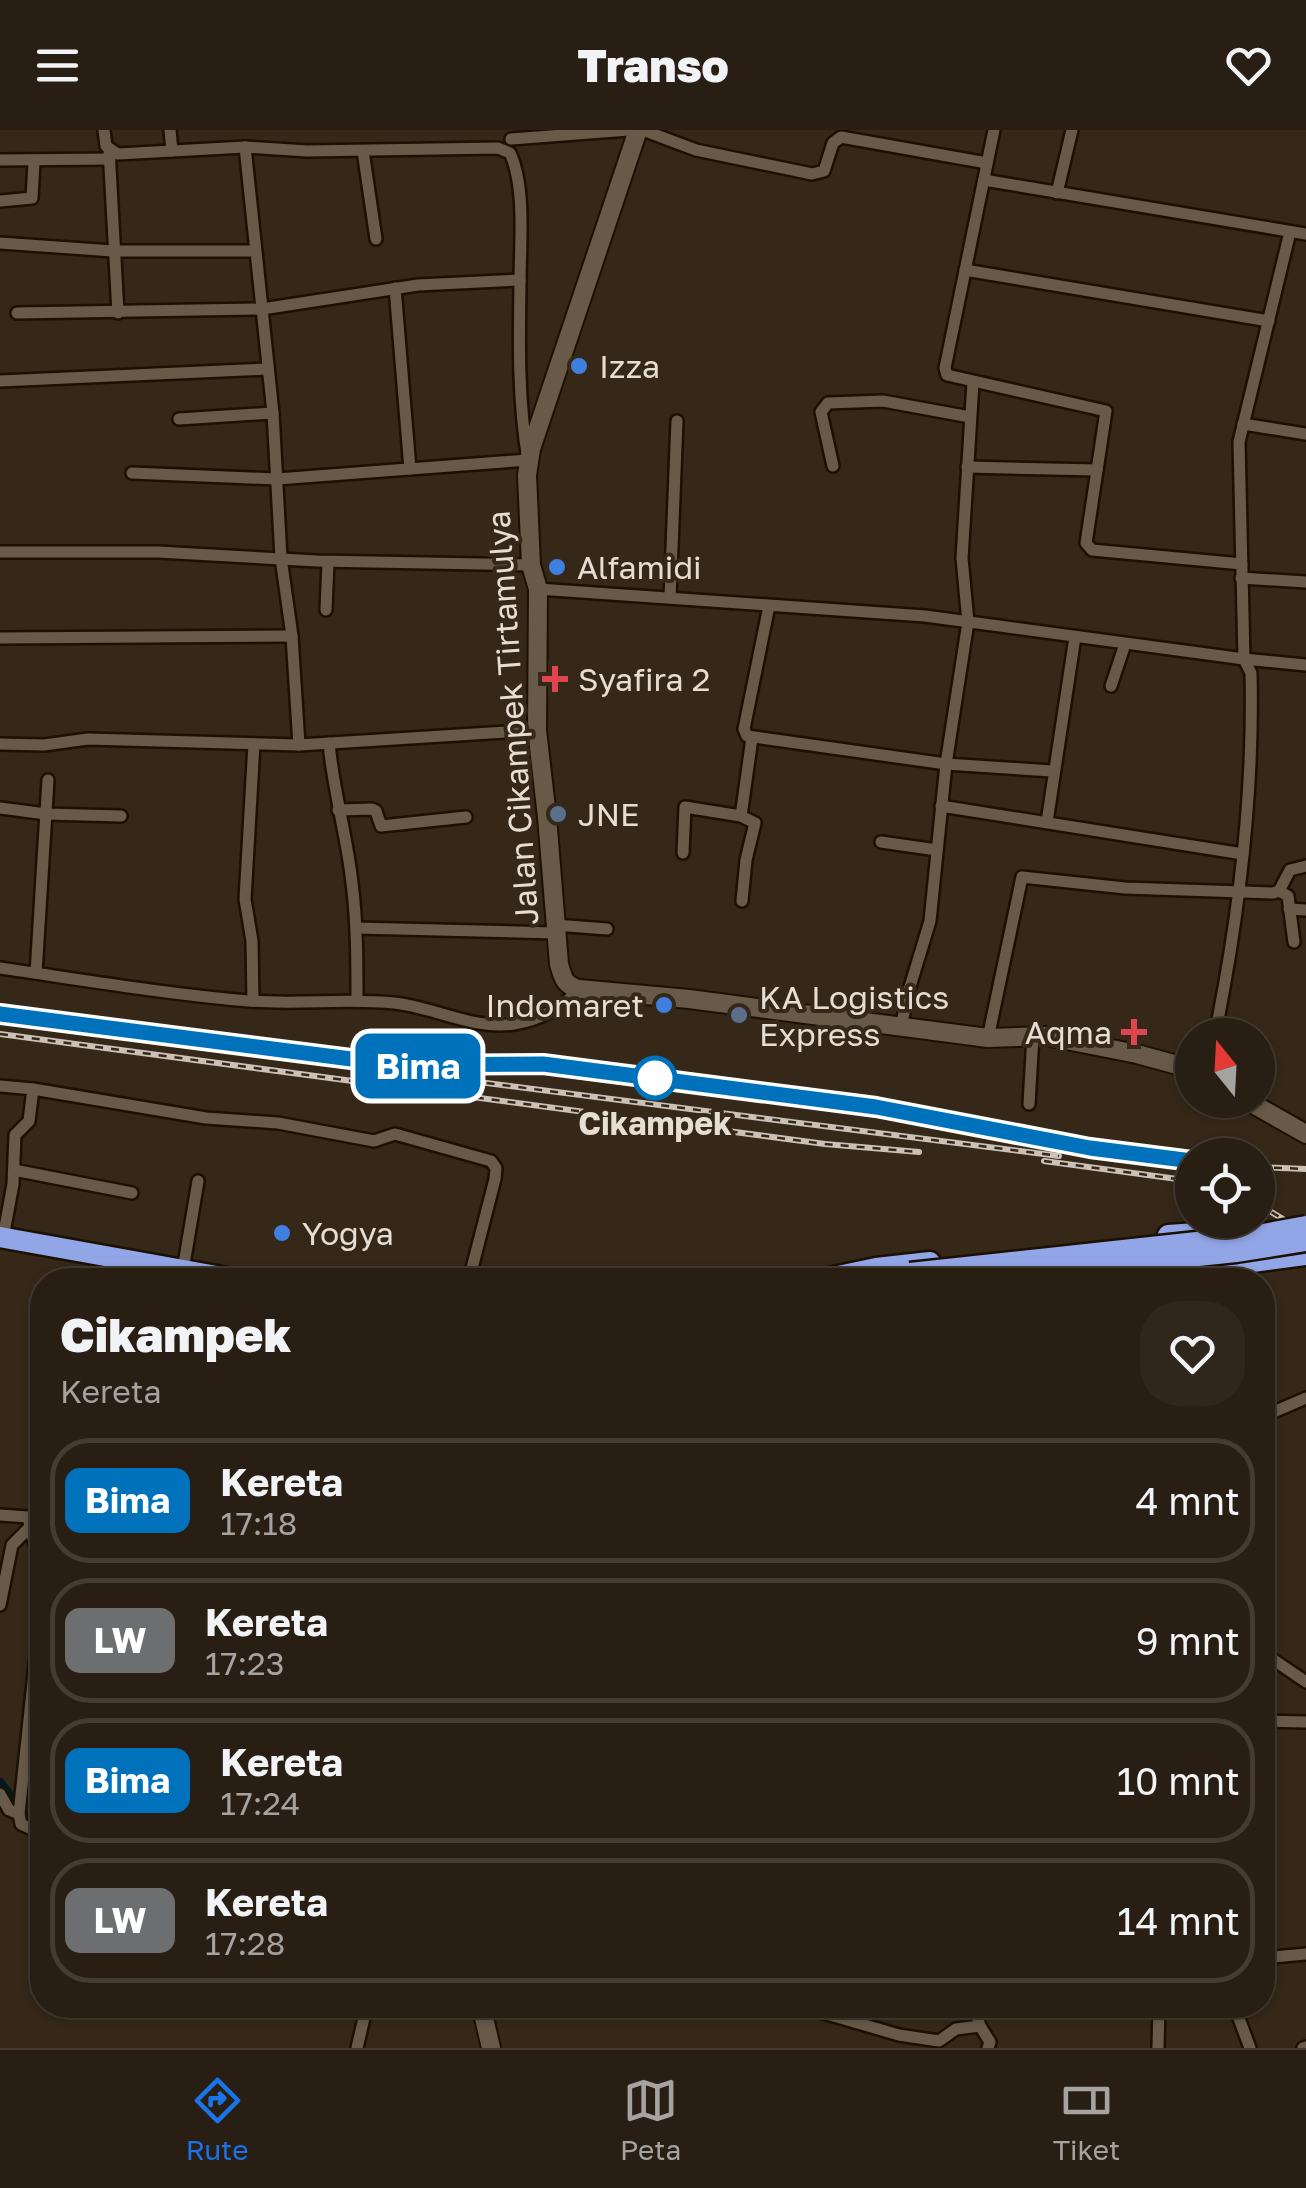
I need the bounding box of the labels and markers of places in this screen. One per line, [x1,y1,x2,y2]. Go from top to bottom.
place label: Izza [599,347,660,385]
marker: Izza [568,355,590,377]
place label: Alfamidi [577,548,702,586]
marker: Alfamidi [546,556,568,578]
place label: Syafira 2 [578,660,710,698]
marker: Syafira 2 [542,666,568,692]
place label: JNE [578,795,640,833]
marker: JNE [547,803,569,825]
place label: KA Logistics Express [759,978,949,1053]
place label: Indomaret [485,986,644,1024]
marker: Indomaret [653,994,675,1016]
marker: KA Logistics Express [728,1004,750,1026]
place label: Aqma [1025,1013,1112,1051]
marker: Aqma [1121,1019,1147,1045]
marker: Cikampek [634,1057,676,1099]
place label: Cikampek [578,1104,732,1142]
place label: Yogya [302,1214,394,1252]
marker: Yogya [271,1222,293,1244]

